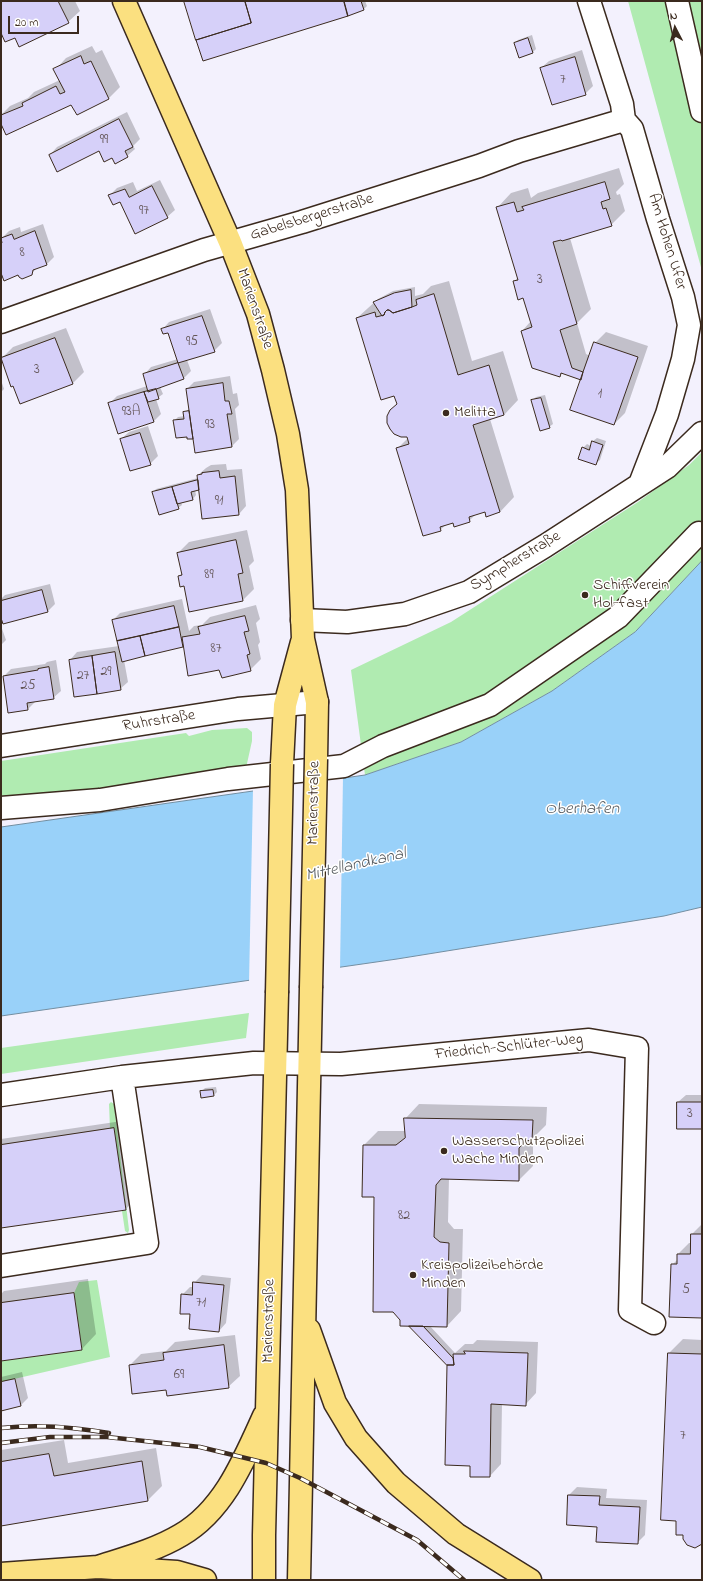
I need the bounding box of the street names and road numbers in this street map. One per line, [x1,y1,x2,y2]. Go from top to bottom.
street label: Gabelsbergerstraße [248,190,376,246]
street label: Am Hohen Ufer [642,192,690,292]
street label: Marienstraße [231,266,277,352]
street label: Sympherstraße [467,527,565,597]
street label: Ruhrstraße [121,707,197,737]
street label: Marienstraße [305,761,325,845]
street label: Friedrich-Schlüter-Weg [434,1031,584,1065]
street label: Marienstraße [260,1279,280,1363]

